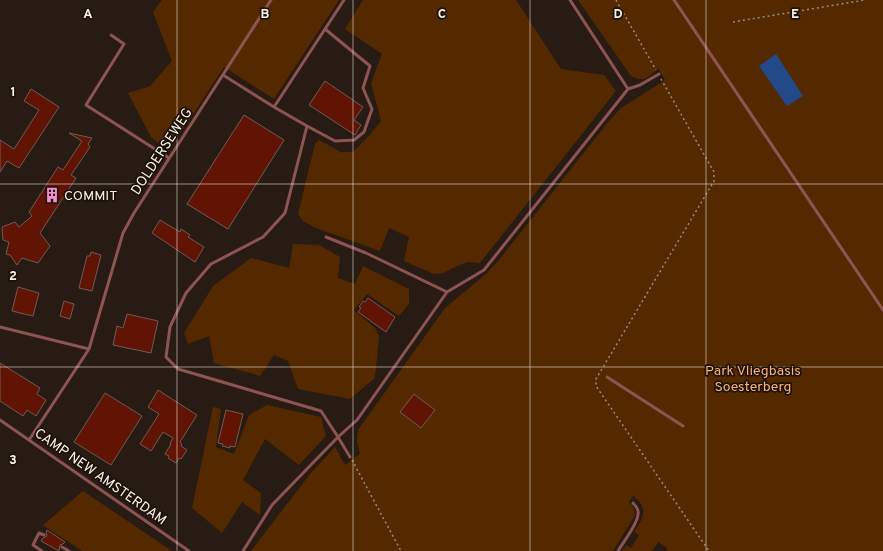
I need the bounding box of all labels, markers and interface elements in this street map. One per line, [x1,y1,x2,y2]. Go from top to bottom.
text: A [83,7,93,23]
text: B [261,7,270,23]
text: C [438,7,446,23]
text: D [613,7,623,23]
text: E [791,7,799,23]
text: 1 [10,85,16,101]
street label: DOLDERSEWEG [128,105,197,198]
building icon: COMMIT [43,186,61,204]
place label: COMMIT [64,188,117,205]
text: 2 [9,269,17,285]
park label: Park Vliegbasis Soesterberg [705,363,801,396]
street label: CAMP NEW AMSTERDAM [31,425,169,529]
text: 3 [9,453,17,469]

